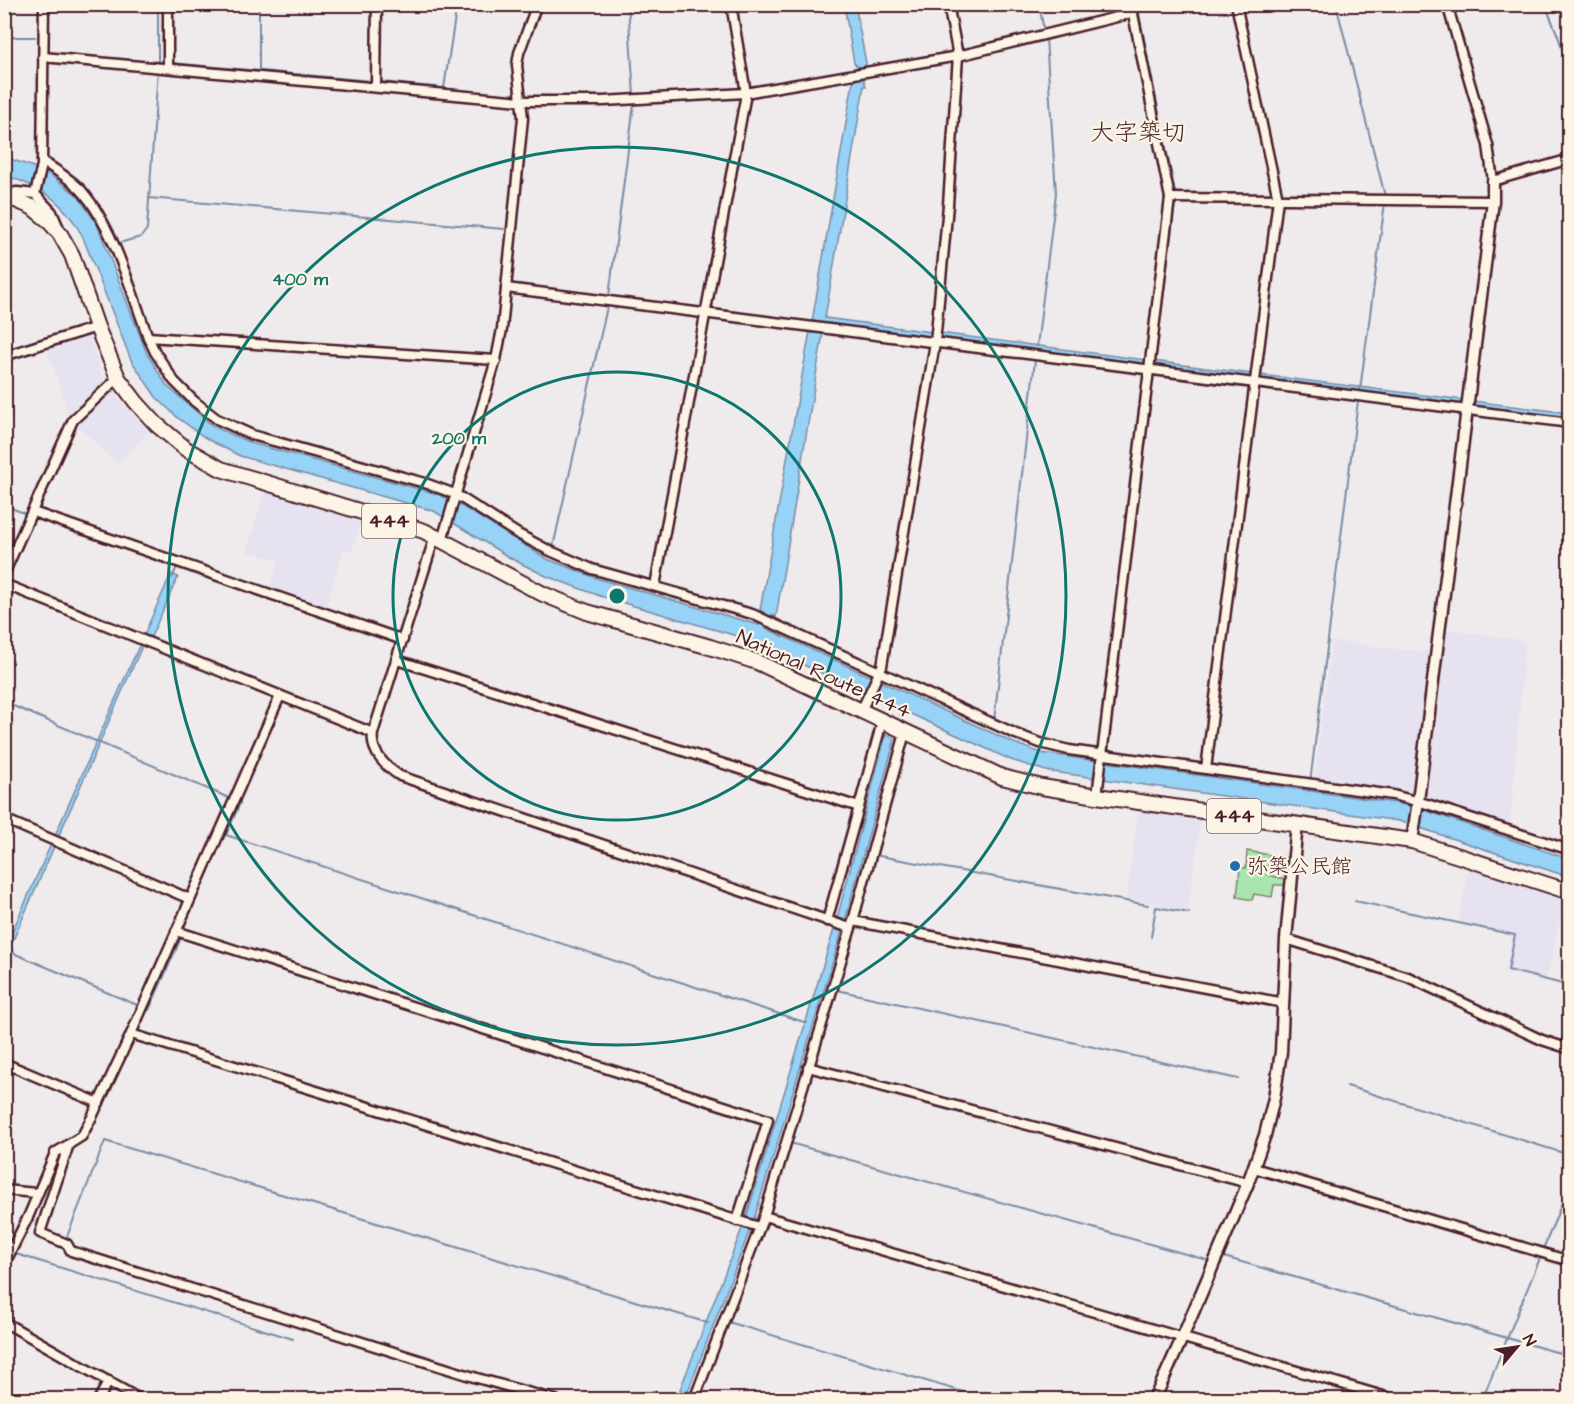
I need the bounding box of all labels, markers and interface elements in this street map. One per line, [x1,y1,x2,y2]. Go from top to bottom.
district label: 大字築切 [1090,116,1186,150]
text: 400 m [272,267,329,292]
text: 200 m [431,426,487,451]
road number: 444 [362,504,416,538]
centre of rings [607,586,627,606]
street label: National Route 444 [732,622,916,726]
road number: 444 [1207,799,1261,833]
place label: 弥築公民館 [1247,852,1352,881]
marker: 弥築公民館 [1228,859,1242,873]
north arrow [1487,1317,1547,1377]
text: N [1517,1330,1541,1350]

